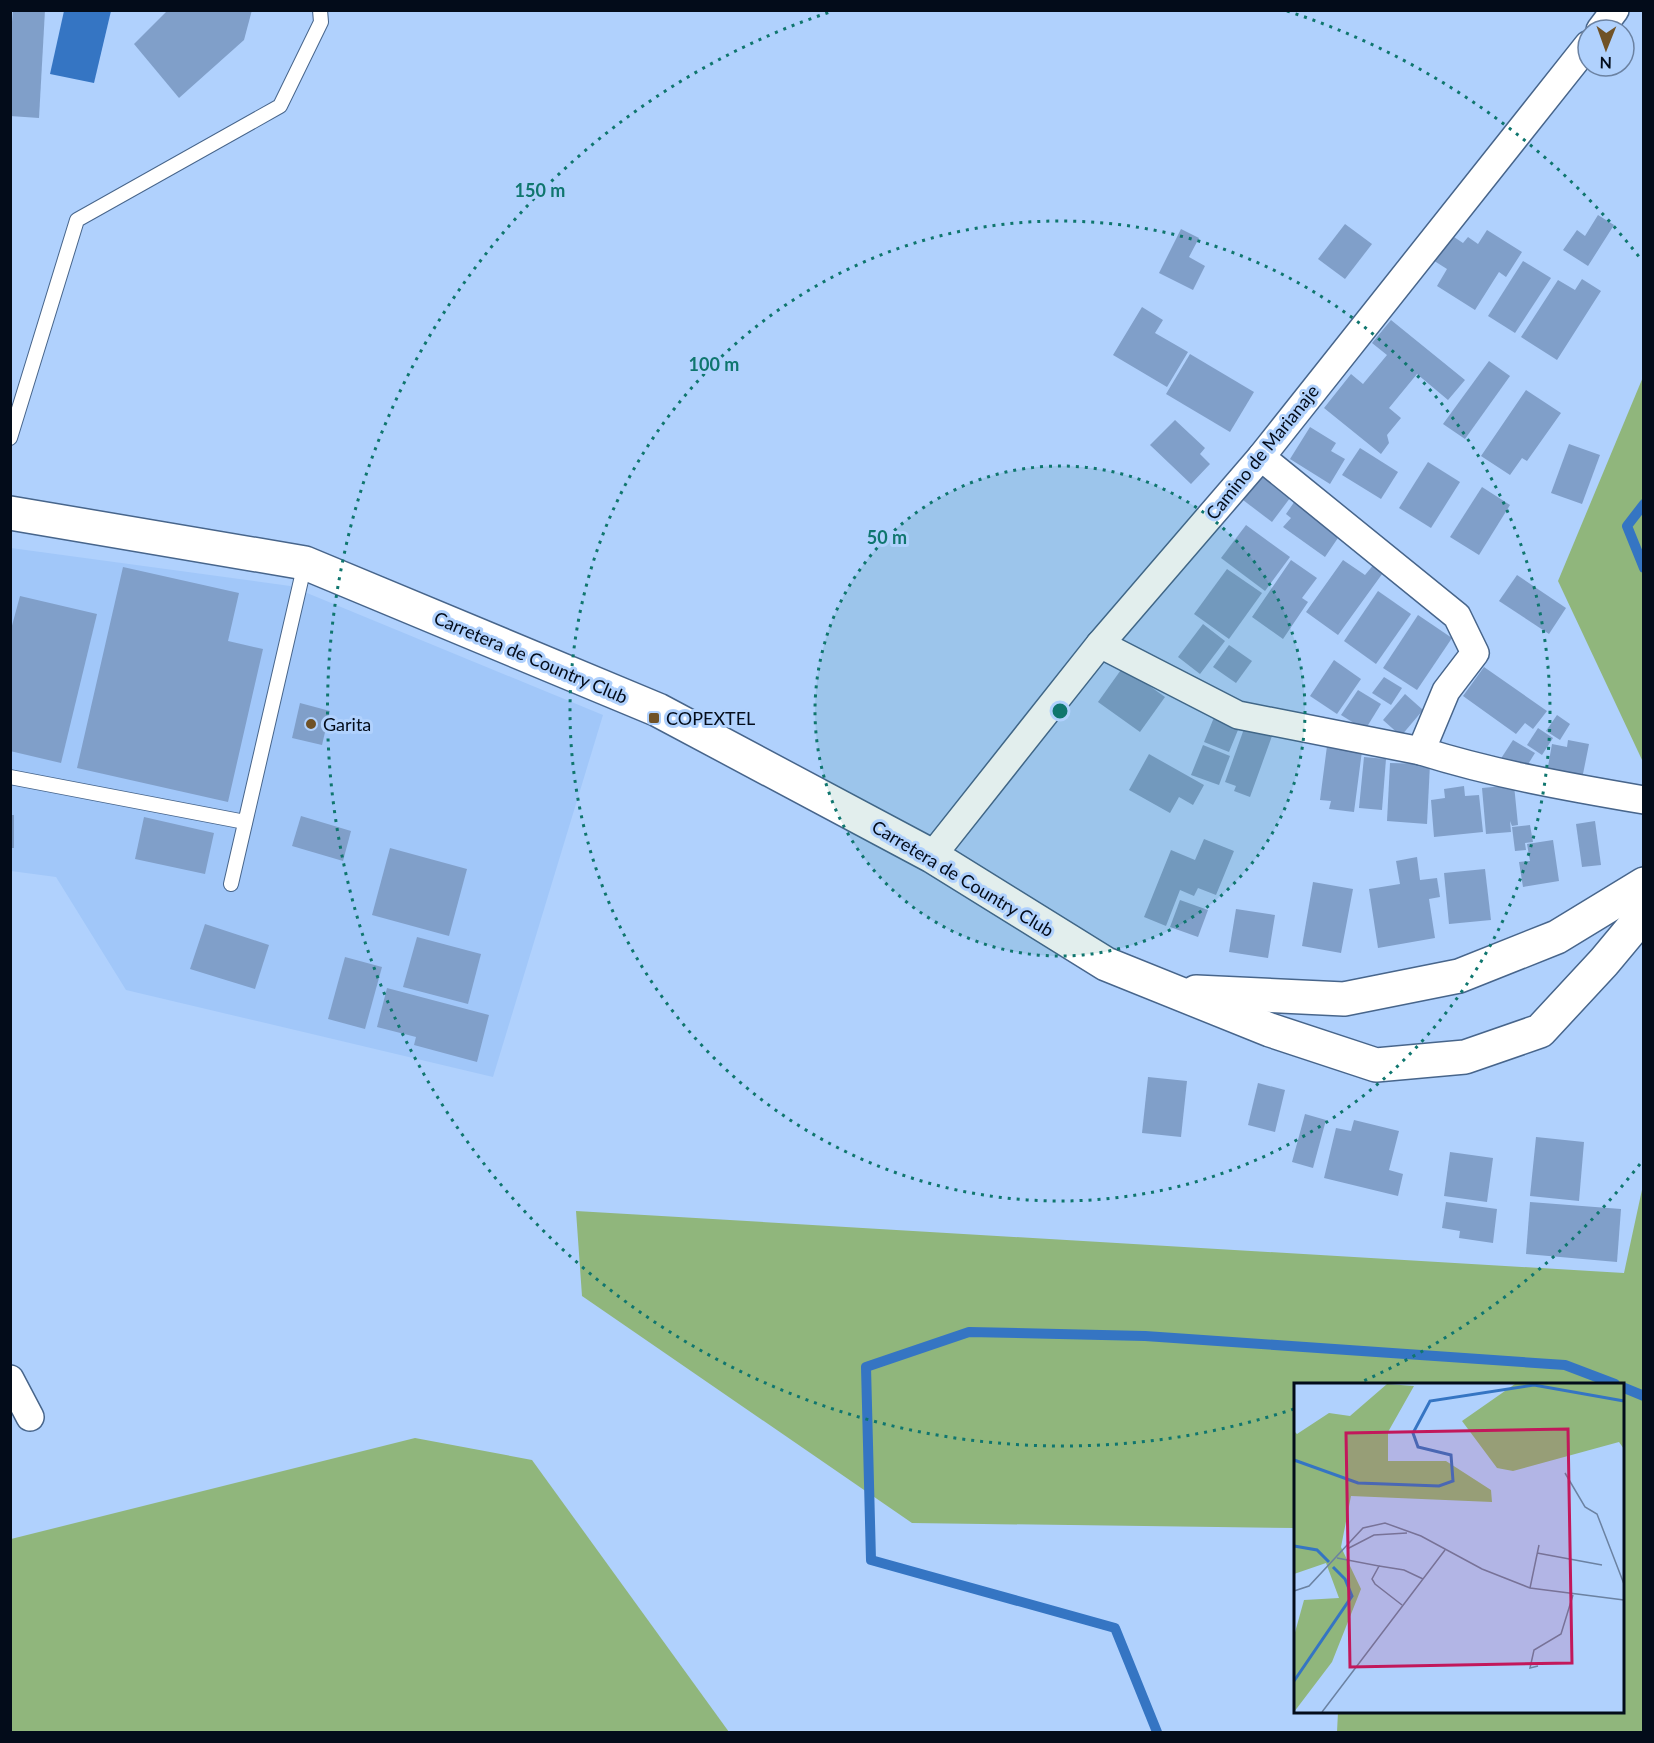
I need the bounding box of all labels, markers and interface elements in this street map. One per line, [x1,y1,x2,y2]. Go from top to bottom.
north arrow [1576,18,1636,78]
text: N [1599,54,1612,73]
text: 150 m [515,179,565,201]
text: 100 m [689,353,739,375]
street label: Camino de Marianaje [1201,380,1323,524]
text: 50 m [867,526,907,548]
street label: Carretera de Country Club [431,606,631,708]
centre of rings [1050,701,1070,721]
place label: COPEXTEL [666,707,755,729]
marker: COPEXTEL [647,711,661,725]
place label: Garita [323,713,371,735]
marker: Garita [304,717,318,731]
street label: Carretera de Country Club [868,815,1058,941]
inset map [1294,1383,1624,1713]

